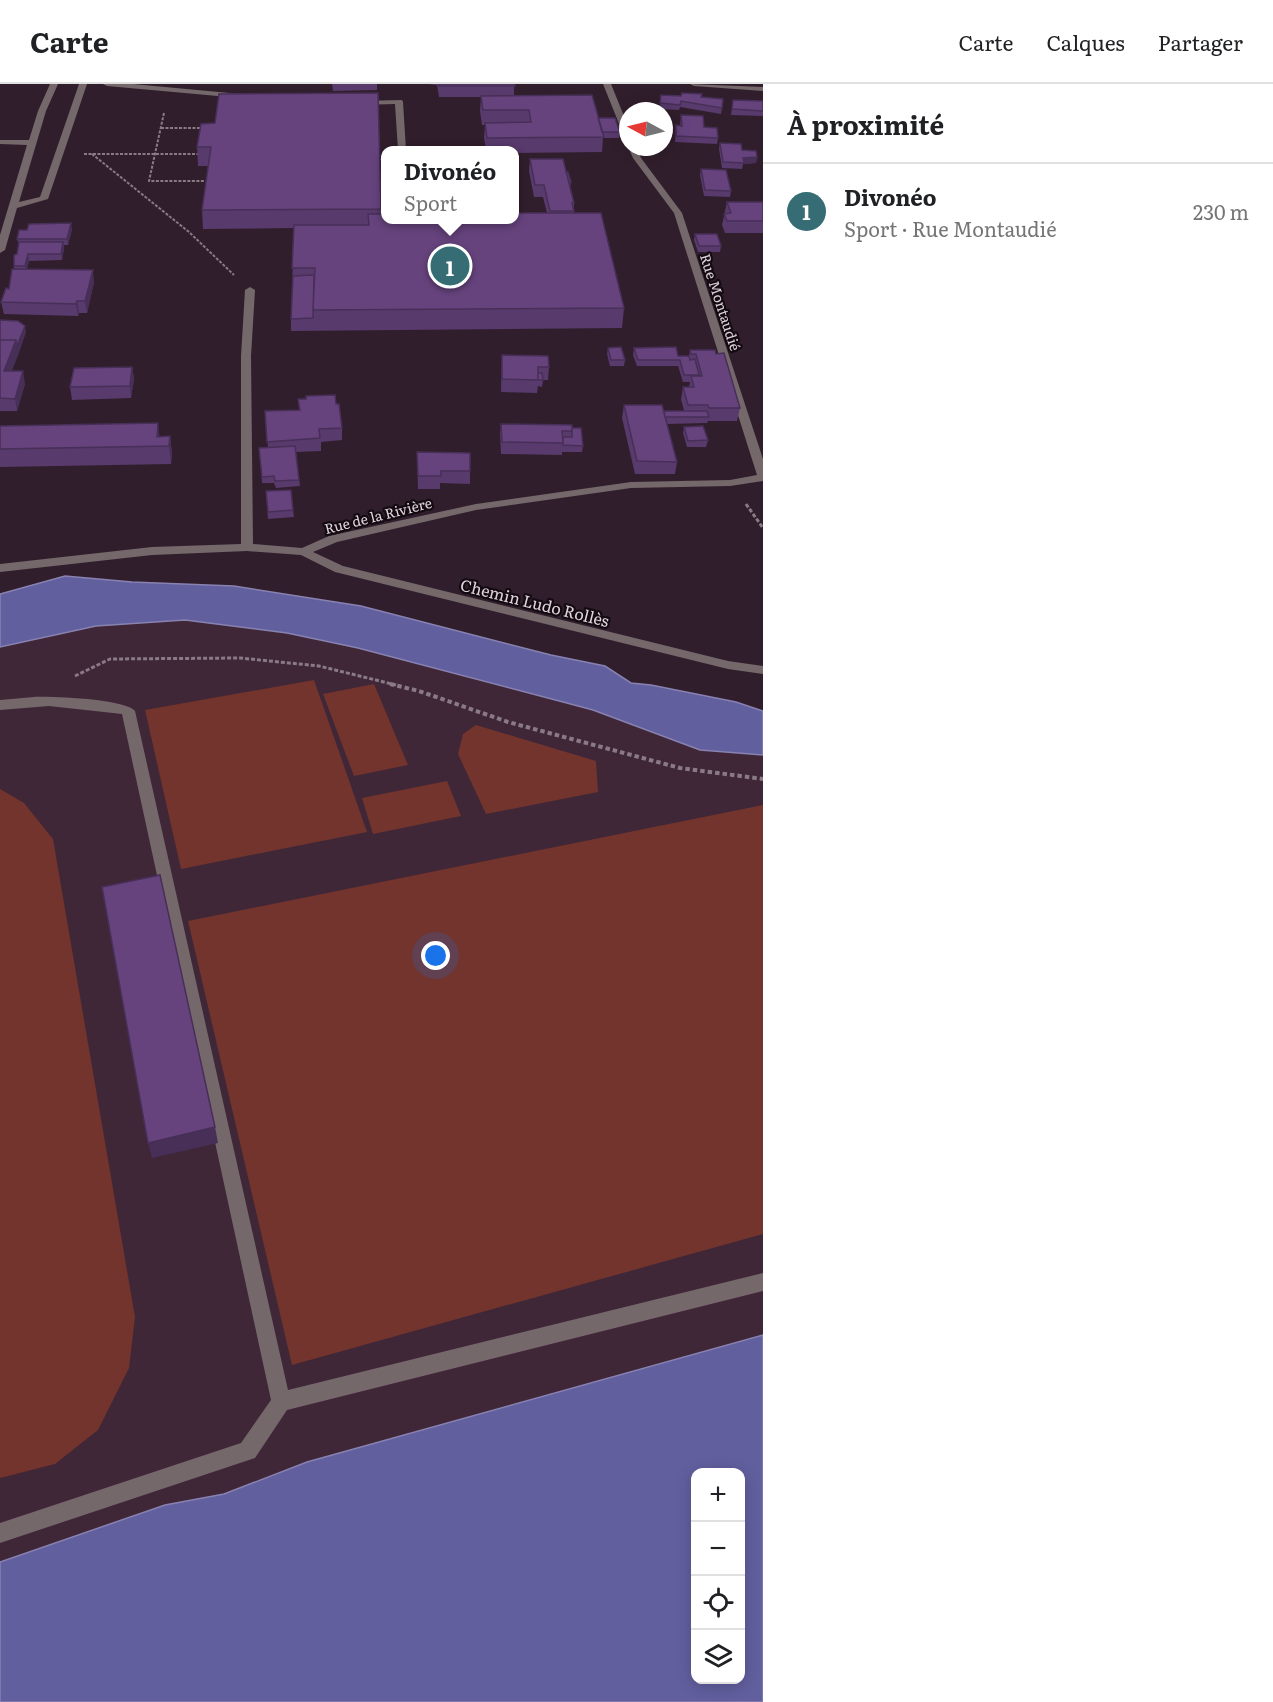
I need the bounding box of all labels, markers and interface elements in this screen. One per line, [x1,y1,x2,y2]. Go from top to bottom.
text: Carte [30,20,109,62]
text: Carte [959,26,1013,57]
text: Calques [1046,26,1125,57]
text: Partager [1158,26,1243,57]
north arrow [619,102,673,156]
text: À proximité [787,104,944,143]
popup [381,146,519,224]
text: Divonéo [404,154,496,187]
text: Divonéo [844,180,937,213]
text: Sport [404,187,457,217]
text: 1 [802,196,811,226]
text: 230 m [1193,196,1249,226]
text: Sport · Rue Montaudié [844,213,1057,243]
pin: 1 [430,244,470,288]
street label: Rue Montaudié [696,251,746,353]
street label: Rue de la Rivière [322,492,434,538]
street label: Chemin Ludo Rollès [458,572,612,632]
your location [421,941,450,970]
map controls [691,1468,745,1684]
button: + [691,1468,745,1522]
button: − [691,1522,745,1576]
button: locate [691,1576,745,1630]
button: layers [691,1630,745,1684]

